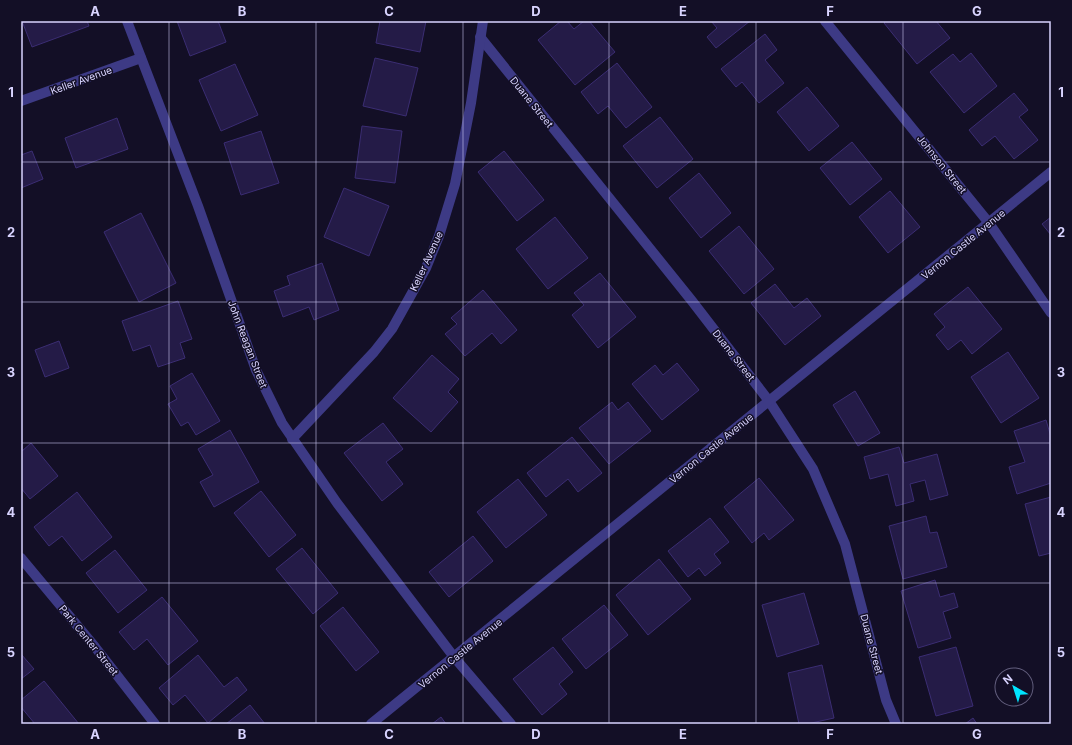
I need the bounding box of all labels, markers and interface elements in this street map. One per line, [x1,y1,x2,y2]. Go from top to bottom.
text: A [90,3,100,19]
text: B [238,3,247,19]
text: C [384,3,394,19]
text: D [531,3,541,19]
text: E [679,3,687,19]
text: F [826,3,834,19]
text: G [972,3,982,19]
street label: Keller Avenue [49,63,114,97]
street label: Duane Street [508,74,556,130]
text: 1 [8,84,14,100]
text: 1 [1058,84,1064,100]
street label: Johnson Street [915,132,970,196]
street label: Vernon Castle Avenue [919,206,1007,282]
text: 2 [7,224,15,240]
text: 2 [1057,224,1065,240]
street label: Keller Avenue [407,229,445,293]
street label: John Reagan Street [226,299,271,390]
street label: Duane Street [710,327,758,384]
text: 3 [7,364,15,380]
text: 3 [1057,364,1065,380]
street label: Vernon Castle Avenue [667,410,755,486]
text: 4 [7,504,16,520]
text: 4 [1057,504,1066,520]
street label: Park Center Street [57,602,122,678]
street label: Duane Street [858,613,886,676]
street label: Vernon Castle Avenue [416,615,504,691]
text: 5 [7,644,15,660]
text: 5 [1057,644,1065,660]
north arrow [994,667,1034,707]
text: N [1000,671,1015,687]
text: A [90,726,100,742]
text: B [238,726,247,742]
text: C [384,726,394,742]
text: D [531,726,541,742]
text: E [679,726,687,742]
text: F [826,726,834,742]
text: G [972,726,982,742]

